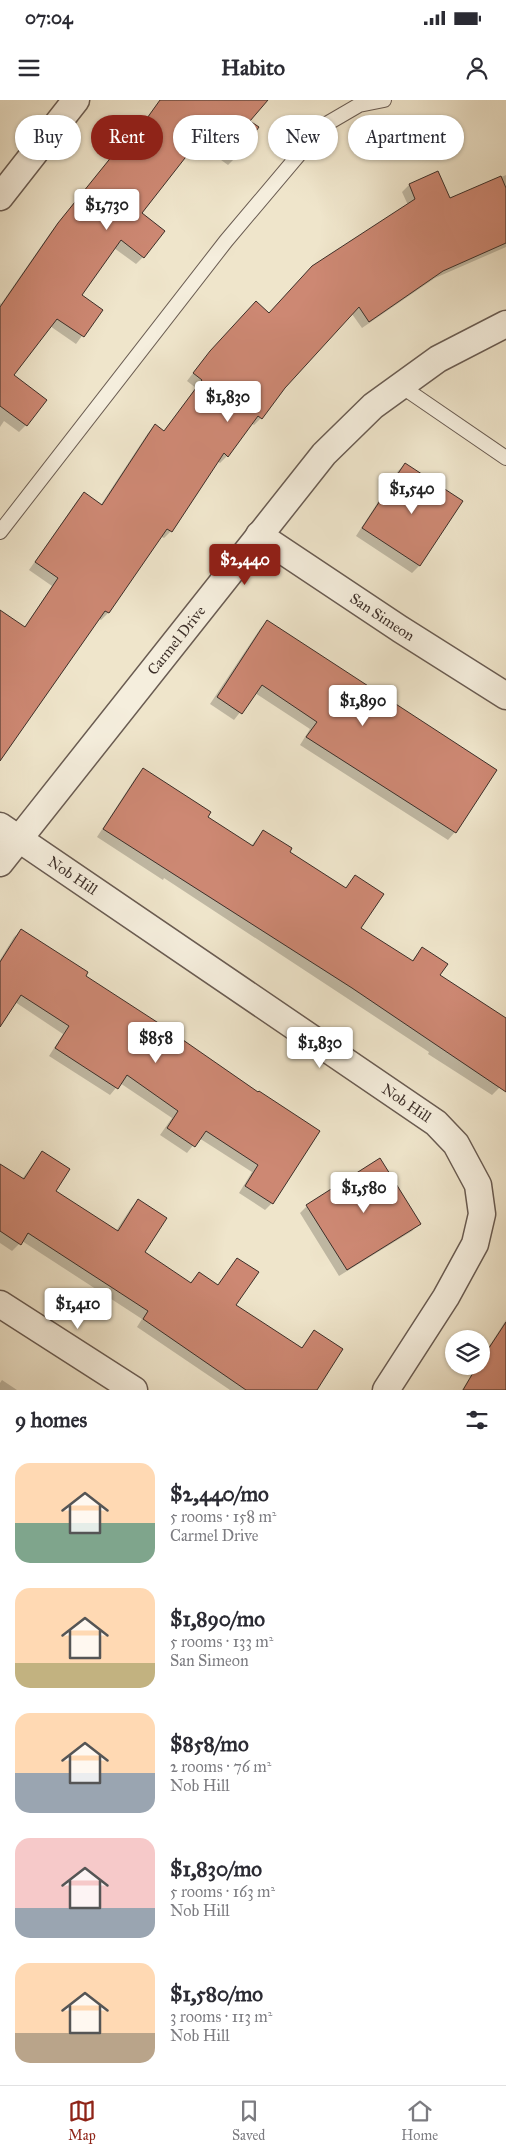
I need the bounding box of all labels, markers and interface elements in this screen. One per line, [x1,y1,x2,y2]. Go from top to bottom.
text: 07:04 [25,6,73,29]
icon: menu [15,54,43,82]
text: Habito [221,54,285,81]
icon: person [463,54,491,82]
chip: Buy [15,115,81,160]
chip: Rent [91,115,163,160]
chip: Filters [173,115,258,160]
chip: New [268,115,338,160]
chip: Apartment [348,115,464,160]
pin: $1,730 [66,188,148,231]
text: $1,730 [85,195,129,214]
pin: $1,830 [187,380,269,423]
text: $1,830 [206,387,250,406]
pin: $1,540 [371,472,453,515]
text: $1,540 [389,479,435,498]
pin: $2,440 [204,544,286,586]
text: $2,440 [220,550,270,569]
street label: San Simeon [346,589,418,645]
street label: Carmel Drive [144,602,209,679]
pin: $1,890 [322,684,404,727]
text: $1,890 [340,691,386,710]
street label: Nob Hill [45,852,102,899]
pin: $858 [126,1022,186,1064]
pin: $1,830 [279,1026,361,1069]
text: $858 [139,1028,173,1047]
text: $1,830 [298,1033,342,1052]
street label: Nob Hill [378,1080,436,1127]
pin: $1,580 [323,1172,405,1214]
text: $1,580 [341,1178,387,1197]
pin: $1,410 [37,1288,119,1330]
text: $1,410 [56,1294,100,1313]
map controls [445,1330,490,1375]
button: layers [445,1330,490,1375]
icon: filters [463,1406,491,1434]
text: 9 homes [15,1407,87,1433]
text: $2,440/mo [170,1481,269,1507]
icon: home [55,1483,115,1543]
text: 5 rooms · 158 m² [170,1507,276,1526]
text: Carmel Drive [170,1526,258,1545]
text: $1,890/mo [170,1606,265,1632]
icon: home [55,1608,115,1668]
text: 5 rooms · 133 m² [170,1632,273,1651]
text: San Simeon [170,1651,249,1670]
text: $858/mo [170,1731,249,1757]
icon: home [55,1733,115,1793]
text: 2 rooms · 76 m² [170,1757,271,1776]
text: Nob Hill [170,1776,230,1795]
text: $1,830/mo [170,1856,262,1882]
icon: home [55,1858,115,1918]
text: 5 rooms · 163 m² [170,1882,275,1901]
text: Nob Hill [170,1901,230,1920]
text: $1,580/mo [170,1981,263,2007]
icon: home [55,1983,115,2043]
text: 3 rooms · 113 m² [170,2007,272,2026]
text: Nob Hill [170,2026,230,2045]
tab: Map [68,2097,96,2144]
tab: Saved [232,2097,265,2144]
tab: Home [401,2097,438,2144]

